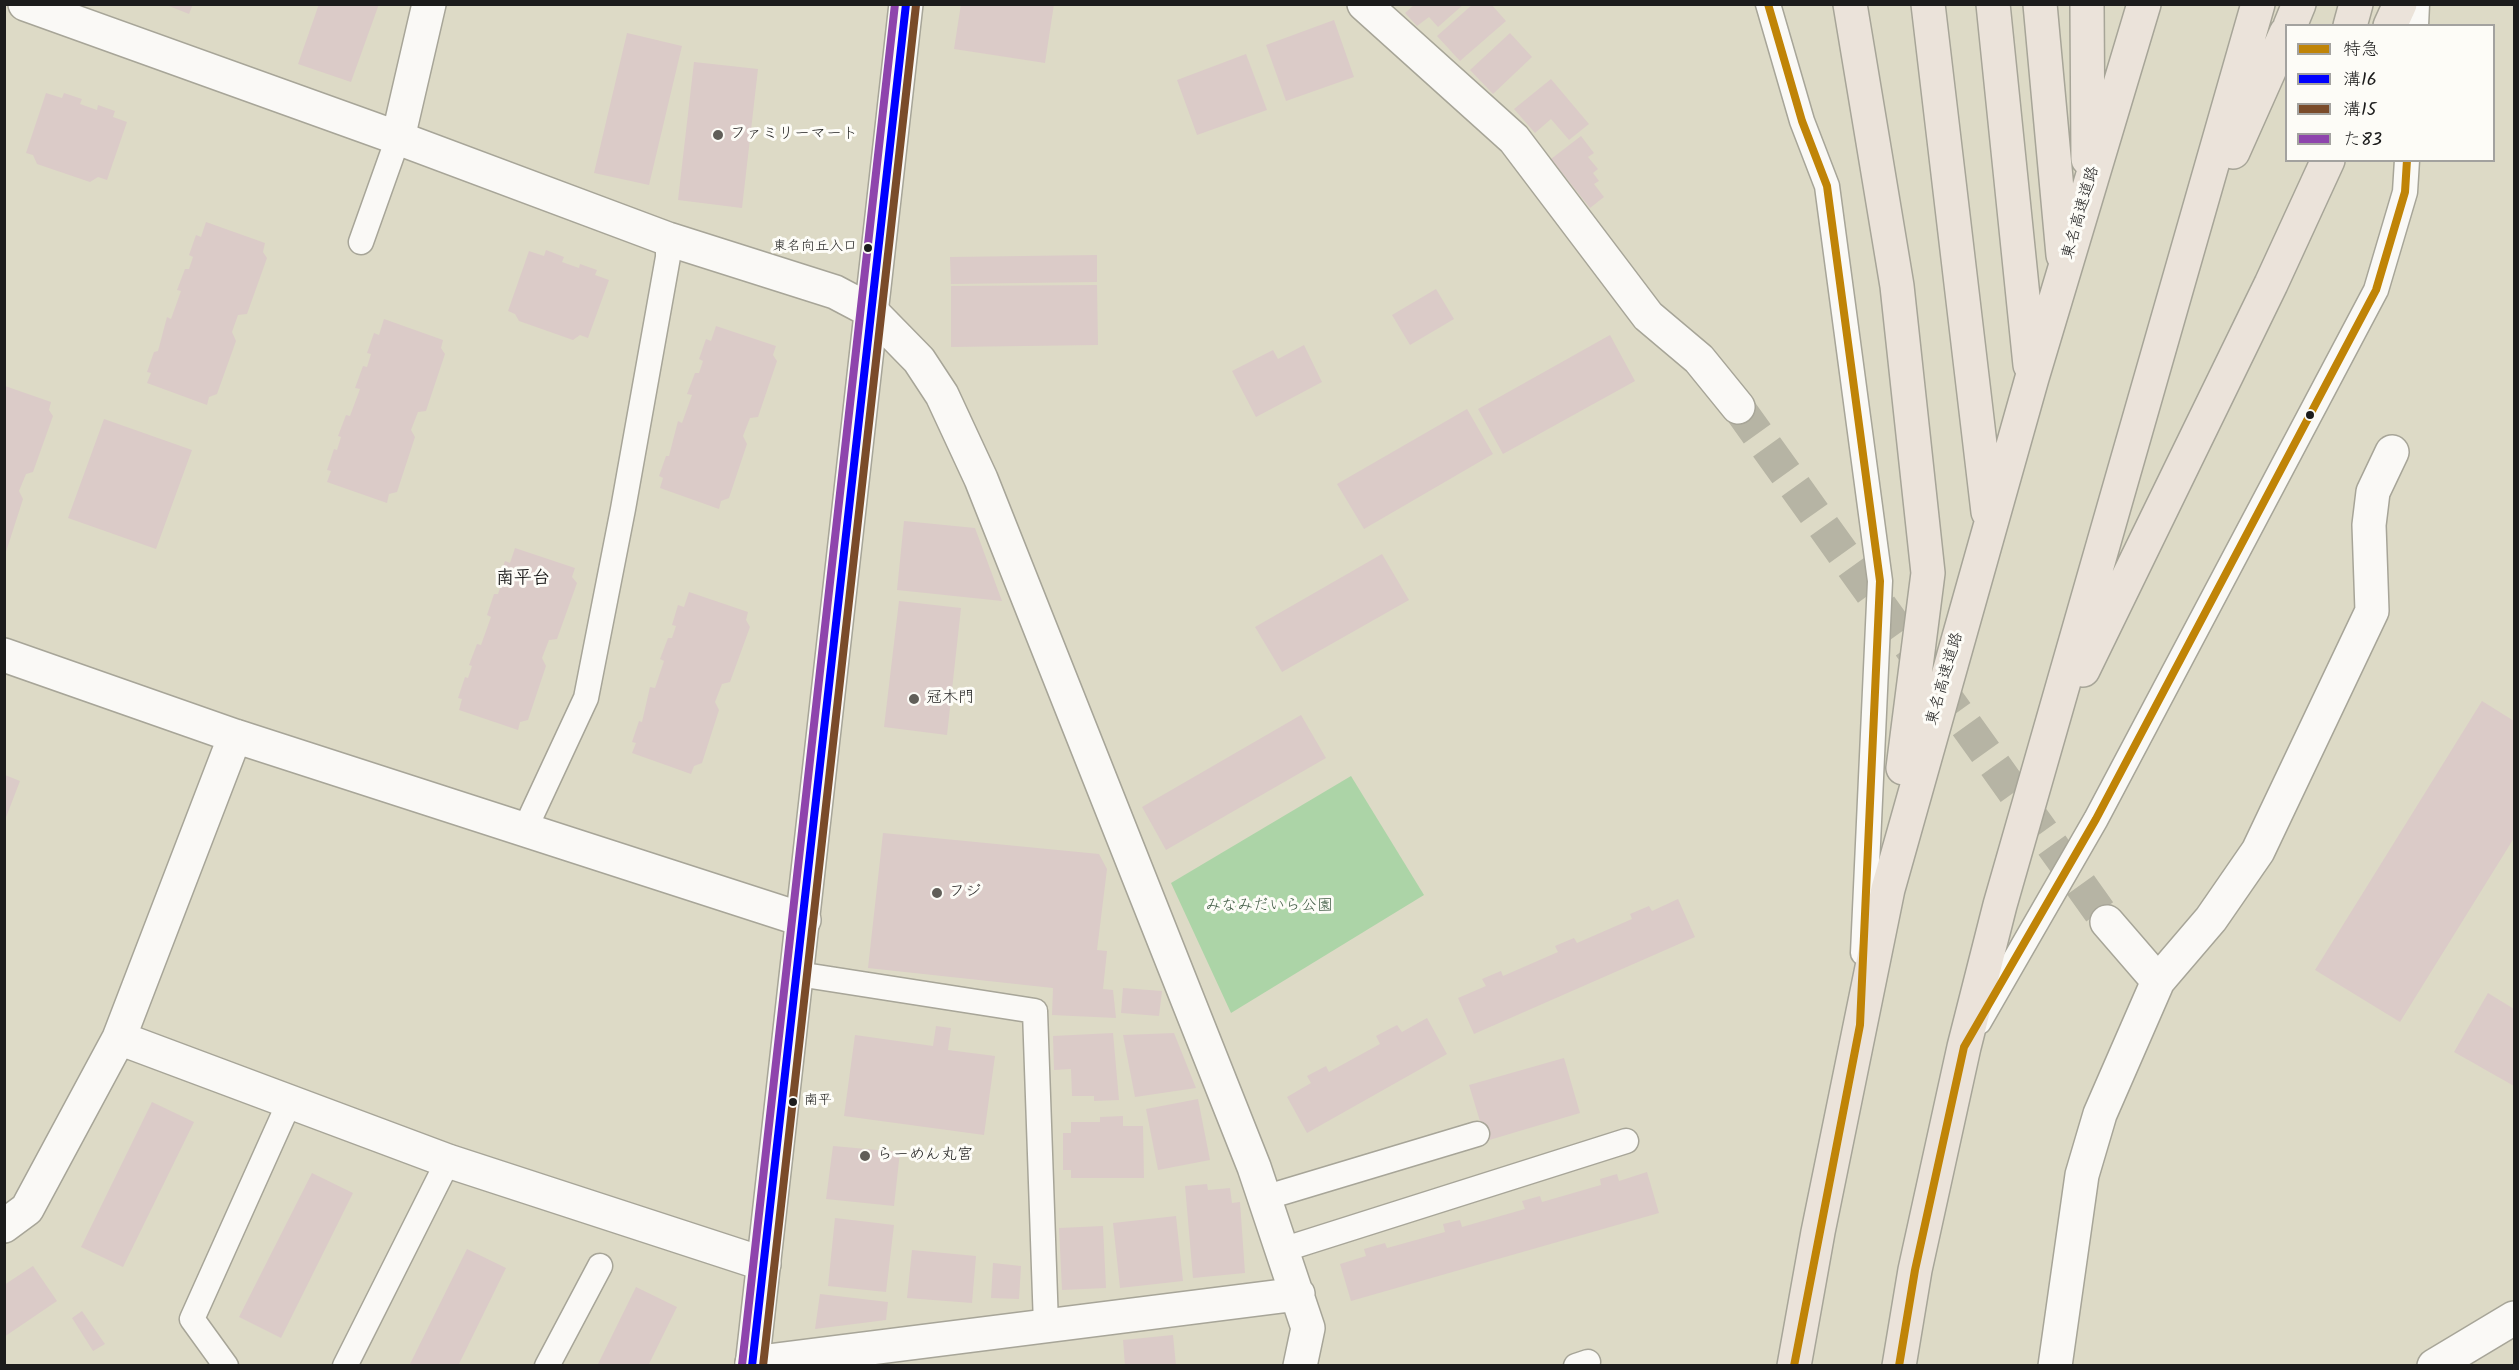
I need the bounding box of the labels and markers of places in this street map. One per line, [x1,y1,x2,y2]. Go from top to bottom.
place label: ファミリーマート [730,125,858,145]
marker: ファミリーマート [711,128,725,142]
place label: 東名向丘入口 [773,240,857,256]
marker: 東名向丘入口 [862,242,874,254]
unlabelled marker [2304,409,2316,421]
place label: 冠木門 [926,689,974,709]
marker: 冠木門 [907,692,921,706]
place label: フジ [949,883,981,903]
marker: フジ [930,886,944,900]
place label: 南平 [804,1094,832,1110]
marker: 南平 [787,1096,799,1108]
place label: らーめん丸宮 [877,1146,973,1166]
marker: らーめん丸宮 [858,1149,872,1163]

